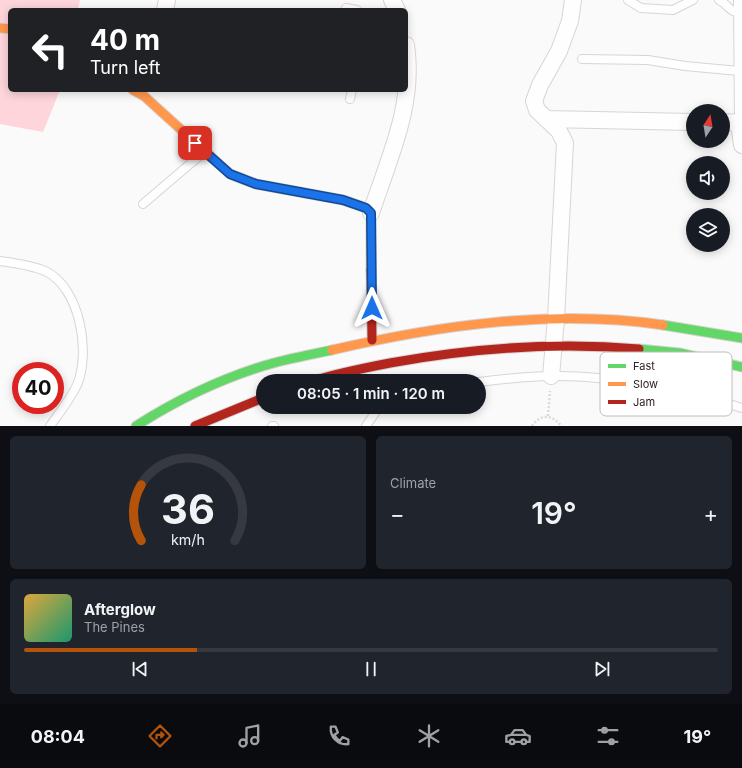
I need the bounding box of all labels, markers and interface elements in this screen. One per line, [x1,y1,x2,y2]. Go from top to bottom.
text: 40 m [90,23,160,57]
icon: left [24,24,76,76]
text: Turn left [90,57,160,78]
north arrow [686,104,730,148]
map controls [686,104,730,252]
pin [178,126,212,160]
icon: arrive [184,132,206,154]
button: sound [686,156,730,200]
button: layers [686,208,730,252]
position arrow [351,287,393,329]
legend [600,352,732,416]
text: Fast [633,359,655,373]
speed limit sign: 40 [12,362,64,414]
text: Slow [633,377,658,391]
text: 08:05 · 1 min · 120 m [297,384,445,403]
text: Jam [633,395,655,409]
text: Climate [390,475,436,491]
text: 36 [161,483,215,533]
text: 19° [531,495,577,531]
text: − [390,501,405,527]
text: + [703,501,718,527]
text: km/h [171,530,205,547]
text: Afterglow [84,600,156,619]
text: The Pines [84,619,145,635]
icon: previous [129,658,151,680]
icon: pause [360,658,382,680]
icon: next [591,658,613,680]
icon: directions [146,722,174,750]
icon: music [236,722,264,750]
icon: phone [325,722,353,750]
icon: climate [415,722,443,750]
icon: car [504,722,532,750]
icon: filters [594,722,622,750]
text: 08:04 [31,726,85,747]
text: 19° [683,726,711,747]

